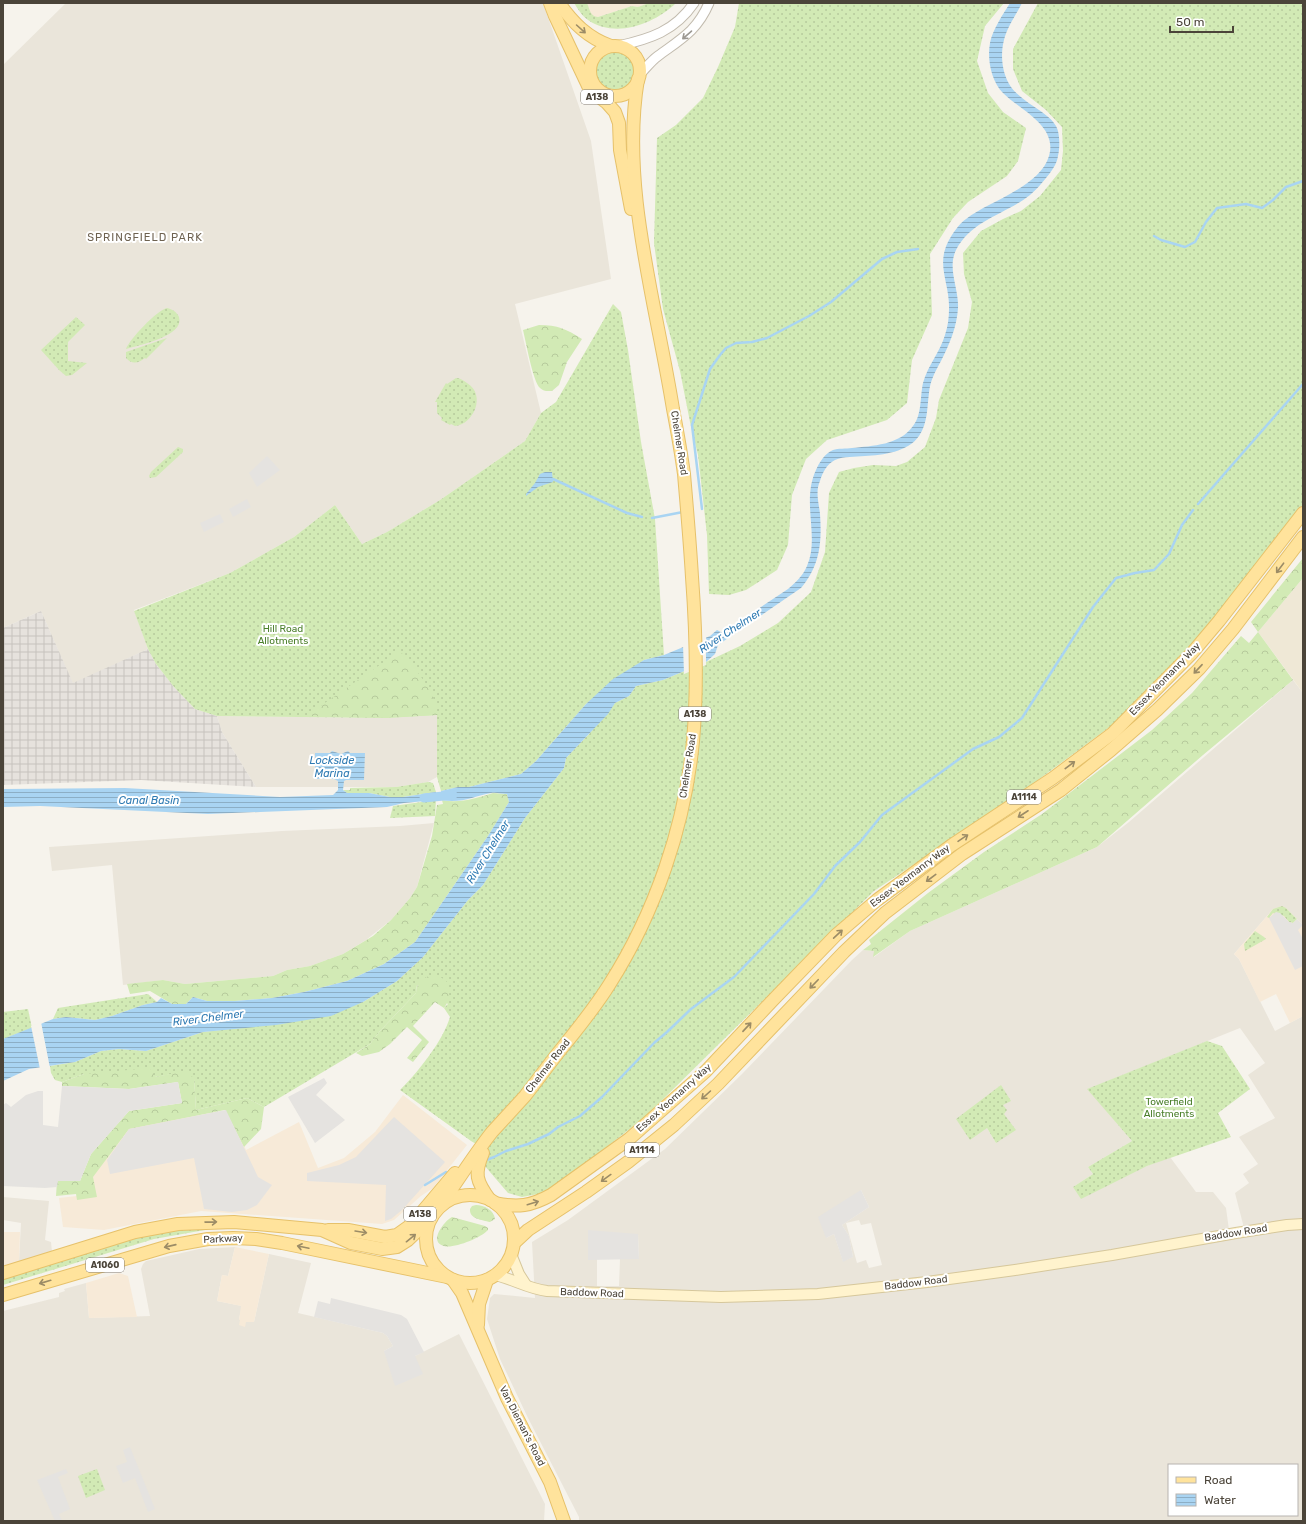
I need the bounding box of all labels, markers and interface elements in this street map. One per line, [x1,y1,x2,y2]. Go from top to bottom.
scale bar [1170,8,1233,34]
text: 50 m [1176,15,1204,29]
one-way arrow [576,24,586,34]
one-way arrow [682,30,693,39]
road number: A138 [581,90,613,104]
district label: SPRINGFIELD PARK [87,231,203,244]
street label: Chelmer Road [668,410,690,476]
one-way arrow [1275,562,1284,573]
water label: River Chelmer [696,606,764,656]
park label: Hill Road Allotments [258,623,308,647]
street label: Essex Yeomanry Way [1127,640,1203,718]
one-way arrow [1193,664,1203,674]
road number: A138 [679,707,711,721]
street label: Chelmer Road [677,733,699,799]
water label: Lockside Marina [310,754,354,780]
one-way arrow [1064,761,1075,769]
road number: A1114 [1007,790,1041,804]
water label: Canal Basin [118,794,180,807]
one-way arrow [1017,811,1029,819]
water label: River Chelmer [464,818,513,886]
one-way arrow [957,834,968,842]
street label: Essex Yeomanry Way [868,842,953,910]
one-way arrow [925,874,936,882]
one-way arrow [832,930,842,939]
one-way arrow [809,979,818,989]
water label: River Chelmer [172,1007,245,1029]
one-way arrow [742,1022,752,1032]
street label: Chelmer Road [523,1037,573,1095]
street label: Essex Yeomanry Way [634,1061,714,1135]
one-way arrow [701,1091,712,1100]
park label: Towerfield Allotments [1144,1096,1194,1120]
road number: A1114 [625,1143,659,1157]
one-way arrow [601,1174,612,1182]
one-way arrow [527,1199,540,1206]
road number: A138 [404,1207,436,1221]
one-way arrow [204,1218,217,1226]
street label: Baddow Road [1204,1222,1268,1244]
one-way arrow [354,1228,367,1236]
street label: Parkway [203,1232,244,1246]
one-way arrow [405,1233,416,1242]
one-way arrow [163,1243,176,1251]
one-way arrow [297,1243,310,1251]
road number: A1060 [86,1258,124,1272]
street label: Baddow Road [884,1273,948,1293]
one-way arrow [39,1279,52,1287]
street label: Baddow Road [560,1286,624,1300]
street label: Van Dieman's Road [497,1384,547,1468]
legend [1168,1464,1298,1516]
text: Road [1204,1473,1232,1487]
text: Water [1204,1493,1236,1507]

